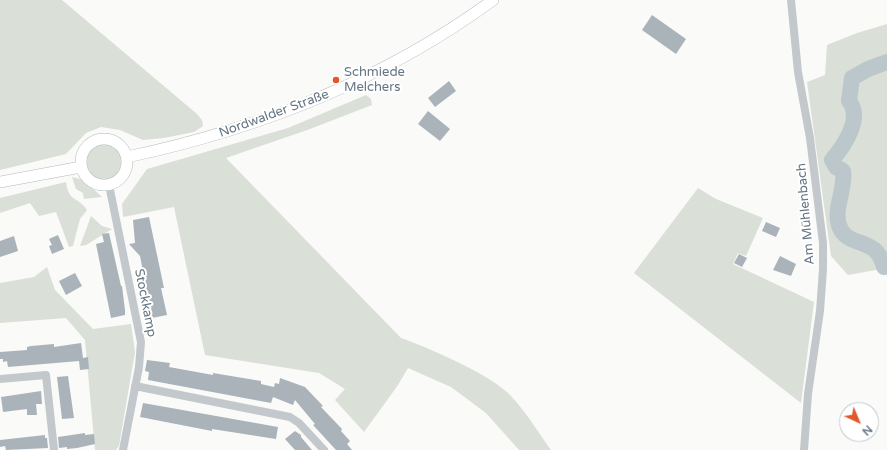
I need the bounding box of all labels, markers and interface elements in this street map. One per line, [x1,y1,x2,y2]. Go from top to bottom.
place label: Schmiede Melchers [344,65,405,96]
marker: Schmiede Melchers [331,75,341,85]
street label: Nordwalder Straße [217,87,331,141]
street label: Am Mühlenbach [794,163,818,265]
street label: Stockkamp [131,268,159,338]
north arrow [839,402,879,442]
text: N [859,423,875,438]

